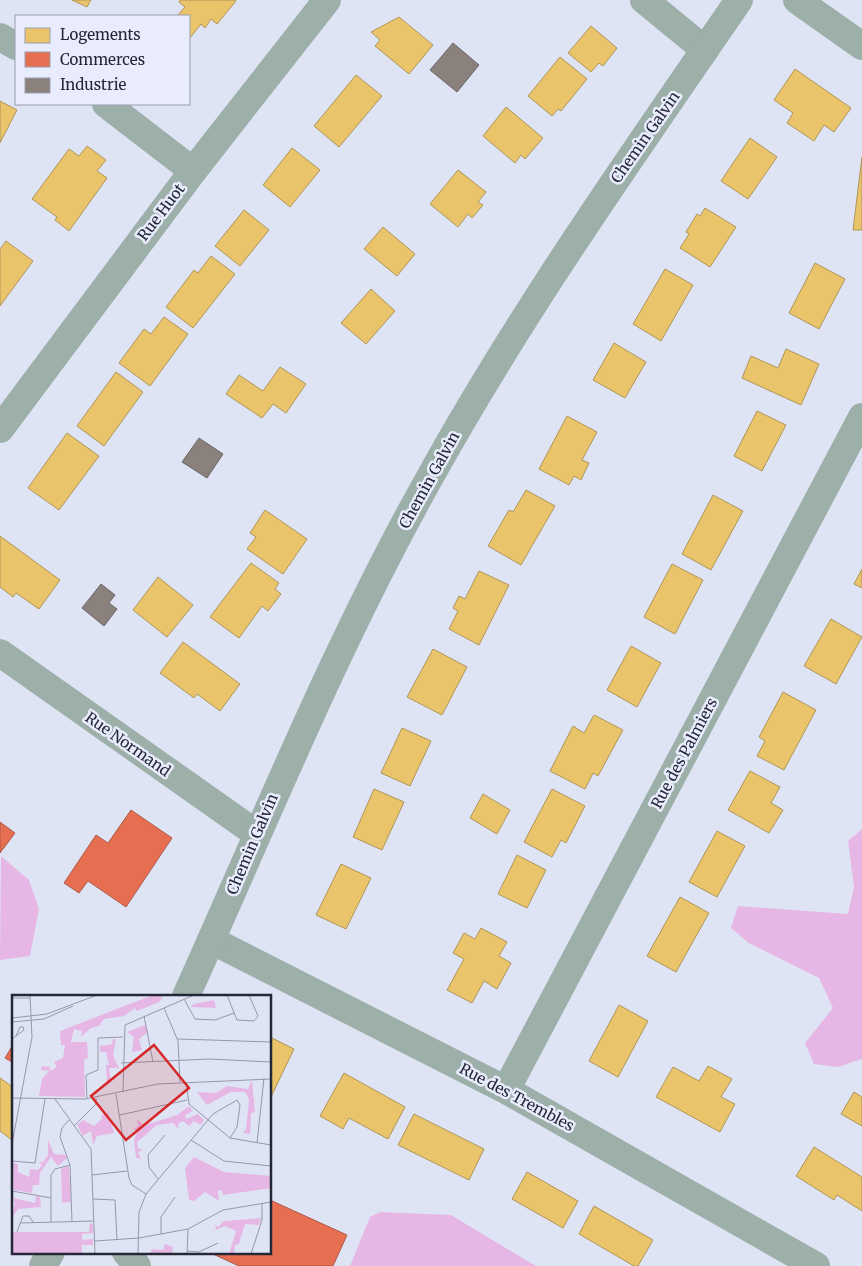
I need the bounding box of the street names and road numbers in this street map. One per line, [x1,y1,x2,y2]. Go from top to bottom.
street label: Chemin Galvin [606,87,684,186]
street label: Rue Huot [133,180,189,244]
street label: Chemin Galvin [395,428,463,532]
street label: Rue des Palmiers [647,694,721,812]
street label: Rue Normand [82,708,174,780]
street label: Chemin Galvin [222,791,282,897]
street label: Rue des Trembles [456,1059,578,1135]

